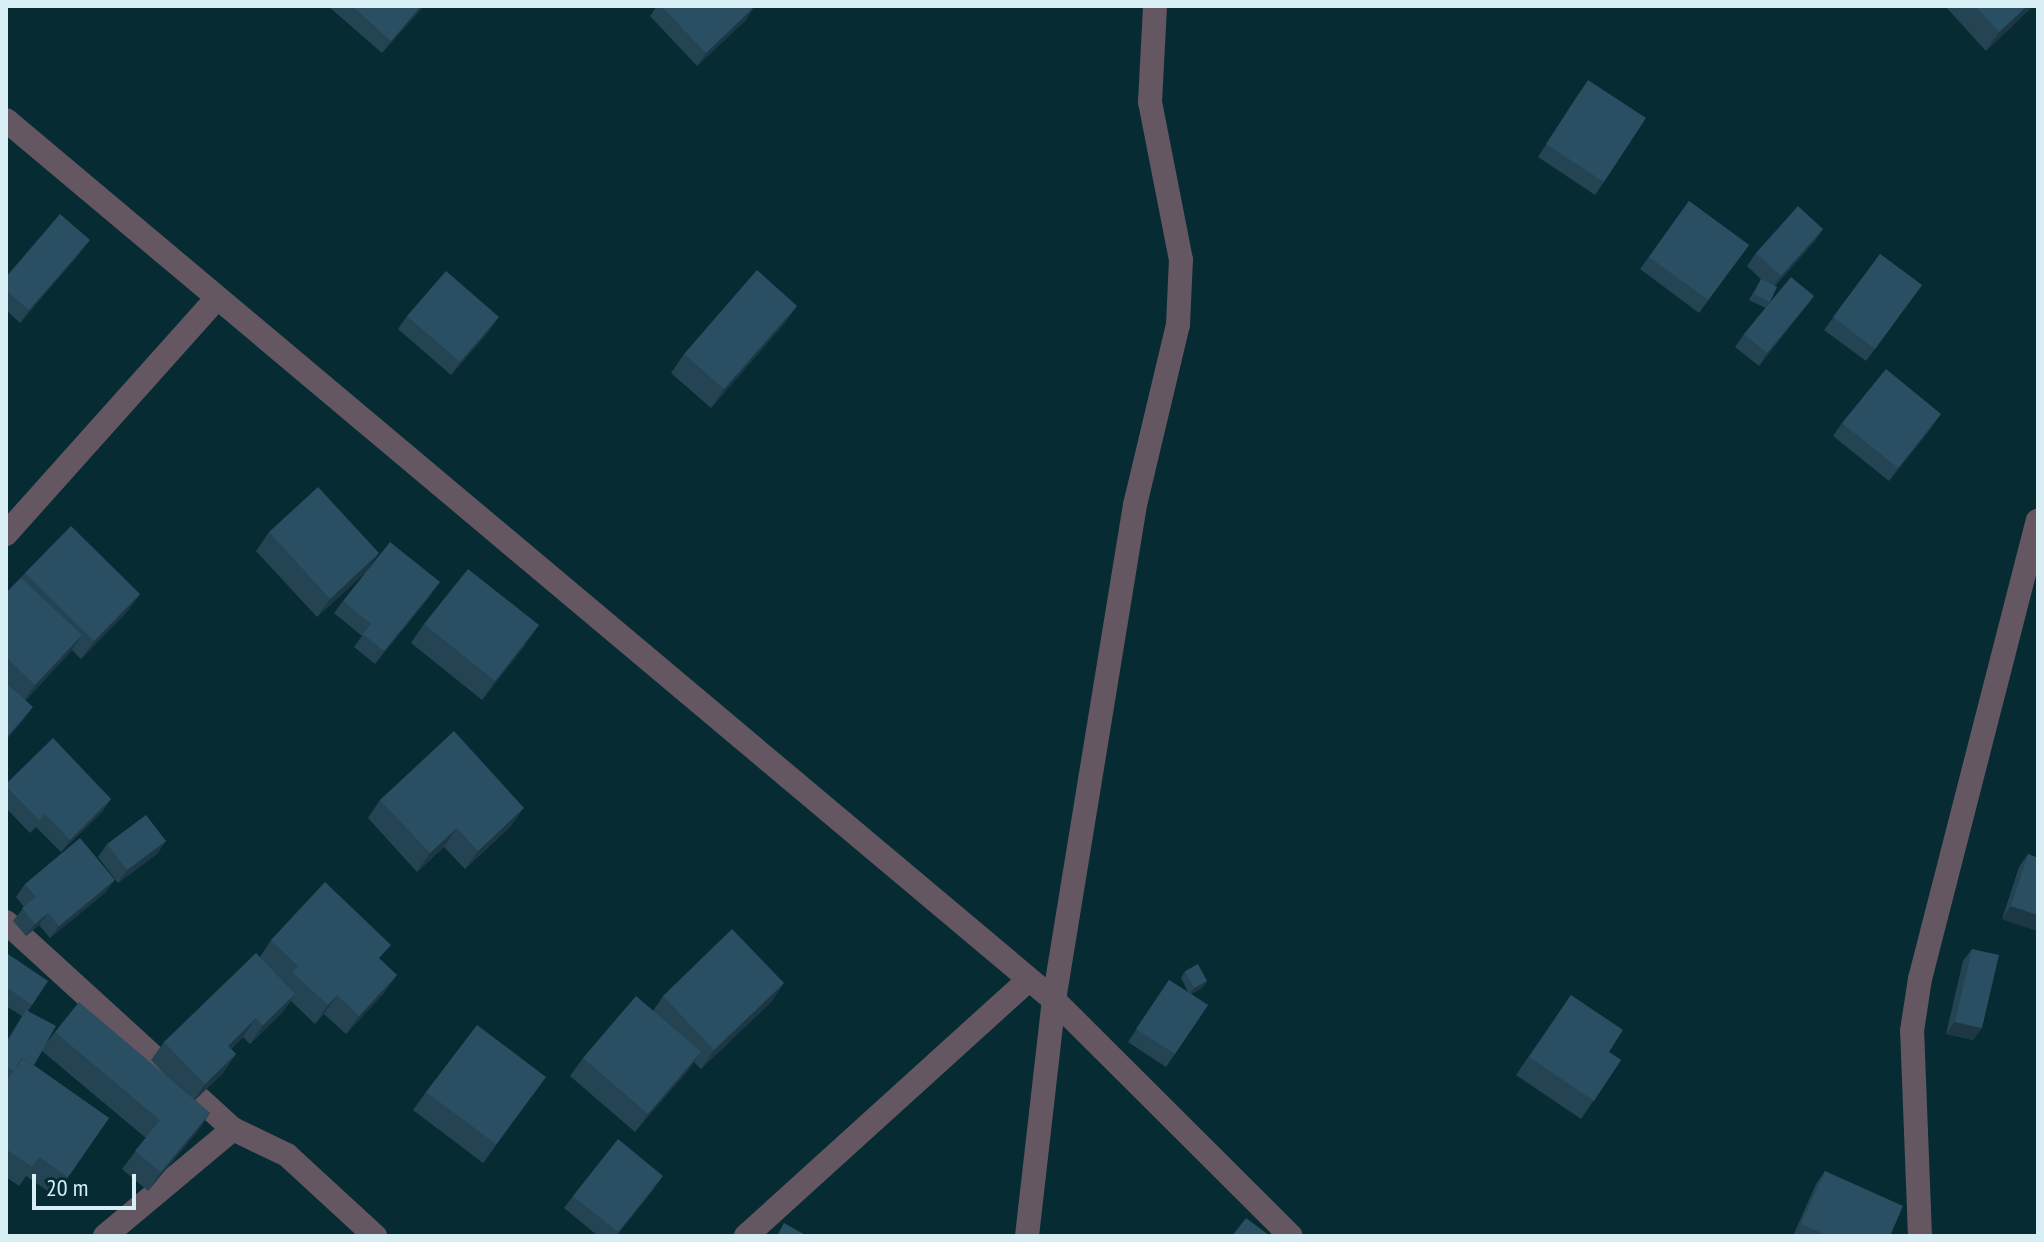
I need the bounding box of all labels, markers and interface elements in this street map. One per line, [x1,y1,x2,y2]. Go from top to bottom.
scale bar [36,1158,140,1208]
text: 20 m [46,1172,88,1203]

